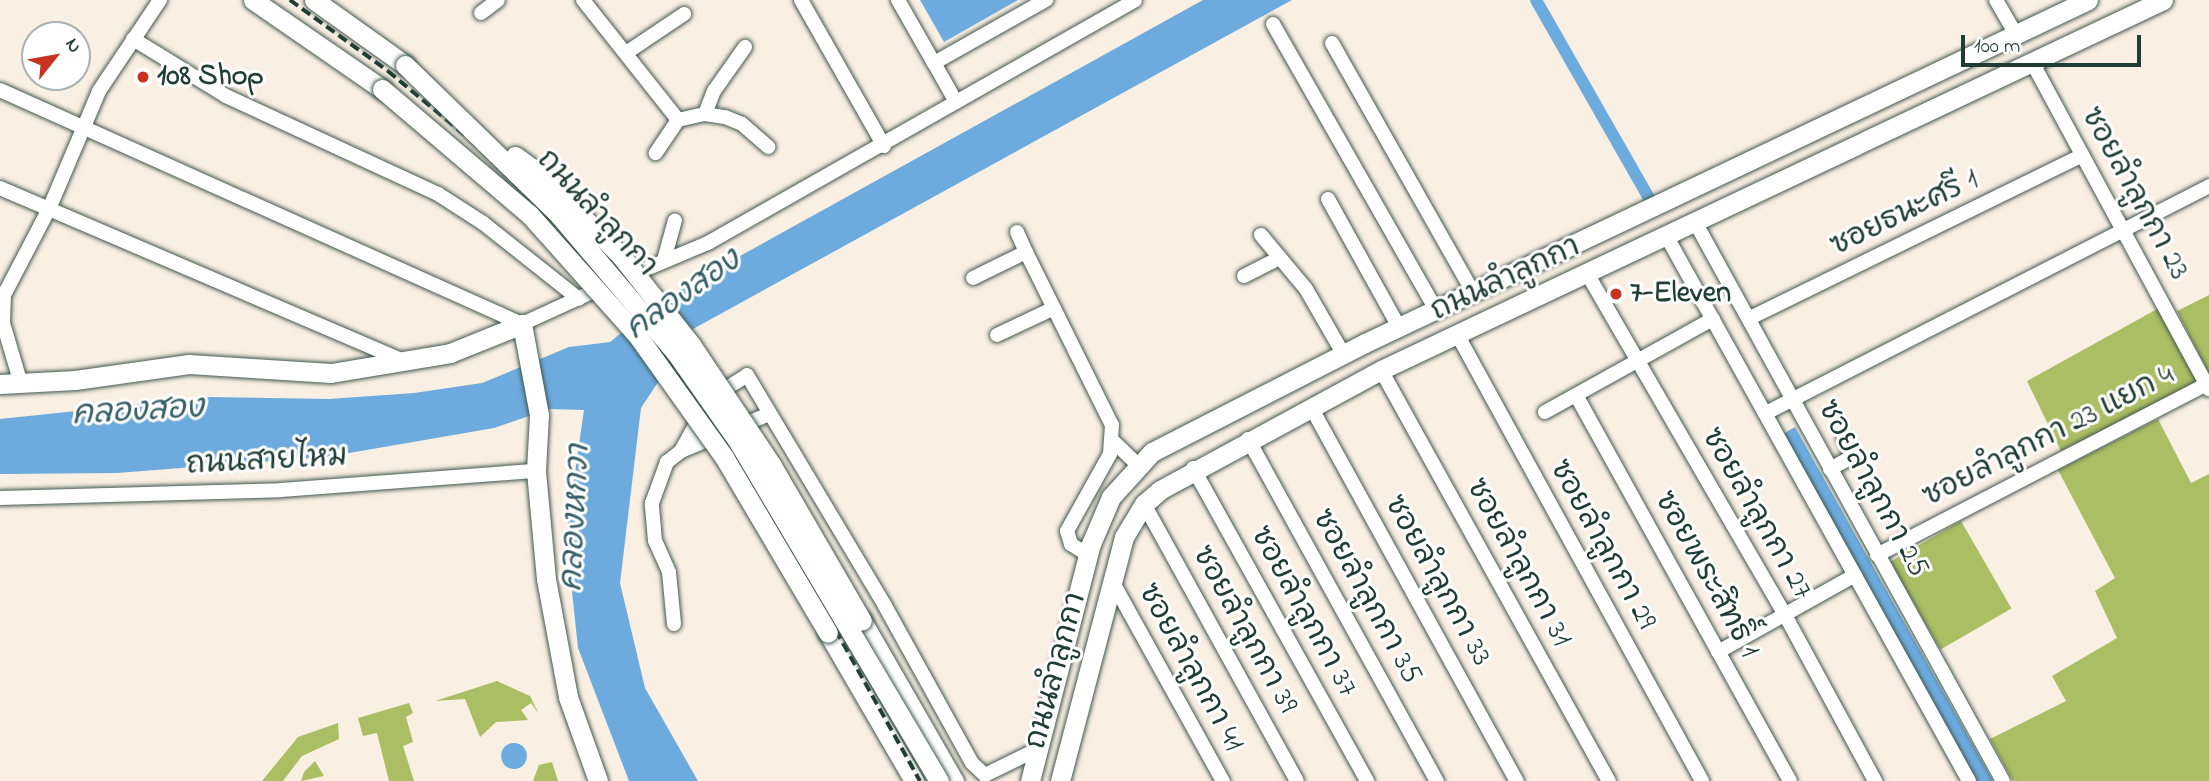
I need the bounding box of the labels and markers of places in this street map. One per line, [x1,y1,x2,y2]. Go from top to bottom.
place label: 108 Shop [157,59,264,95]
marker: 108 Shop [135,69,151,85]
place label: 7-Eleven [1630,276,1731,312]
marker: 7-Eleven [1608,286,1624,302]

